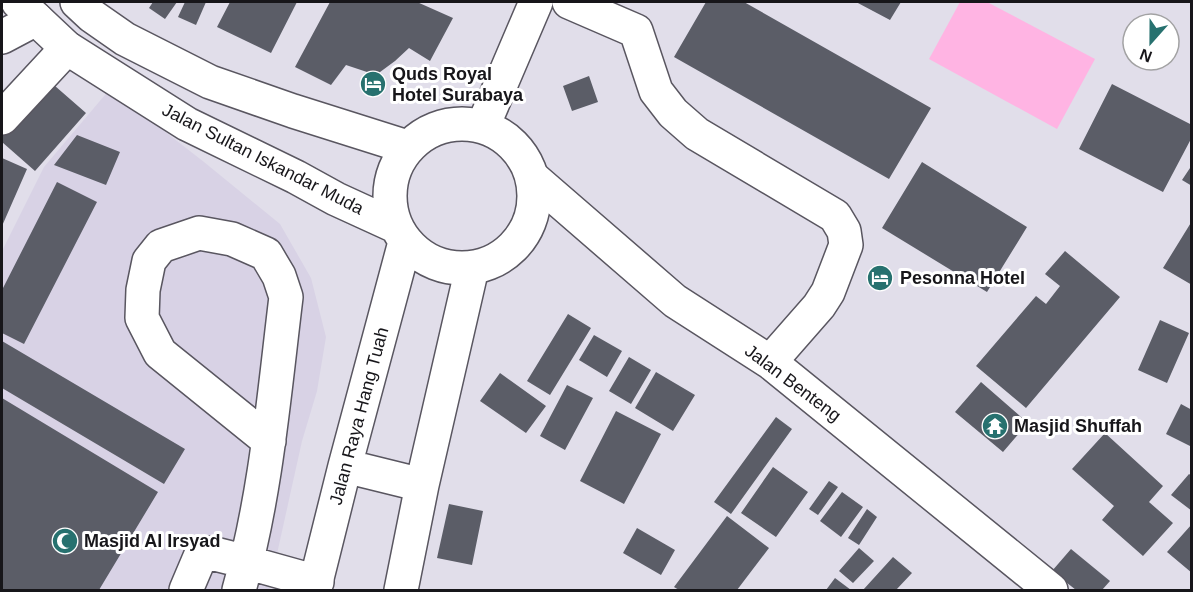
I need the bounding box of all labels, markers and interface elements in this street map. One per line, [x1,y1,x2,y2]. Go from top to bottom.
north arrow [1121,12,1181,72]
text: N [1137,46,1154,66]
place label: Quds Royal Hotel Surabaya [392,64,524,105]
hotel icon: Quds Royal Hotel Surabaya [358,69,388,99]
street label: Jalan Sultan Iskandar Muda [159,99,368,219]
hotel icon: Pesonna Hotel [865,263,895,293]
place label: Pesonna Hotel [900,268,1025,288]
street label: Jalan Raya Hang Tuah [326,325,392,507]
street label: Jalan Benteng [741,340,845,426]
temple icon: Masjid Shuffah [980,411,1010,441]
place label: Masjid Shuffah [1014,416,1142,436]
mosque icon: Masjid Al Irsyad [50,526,80,556]
place label: Masjid Al Irsyad [84,531,220,551]

